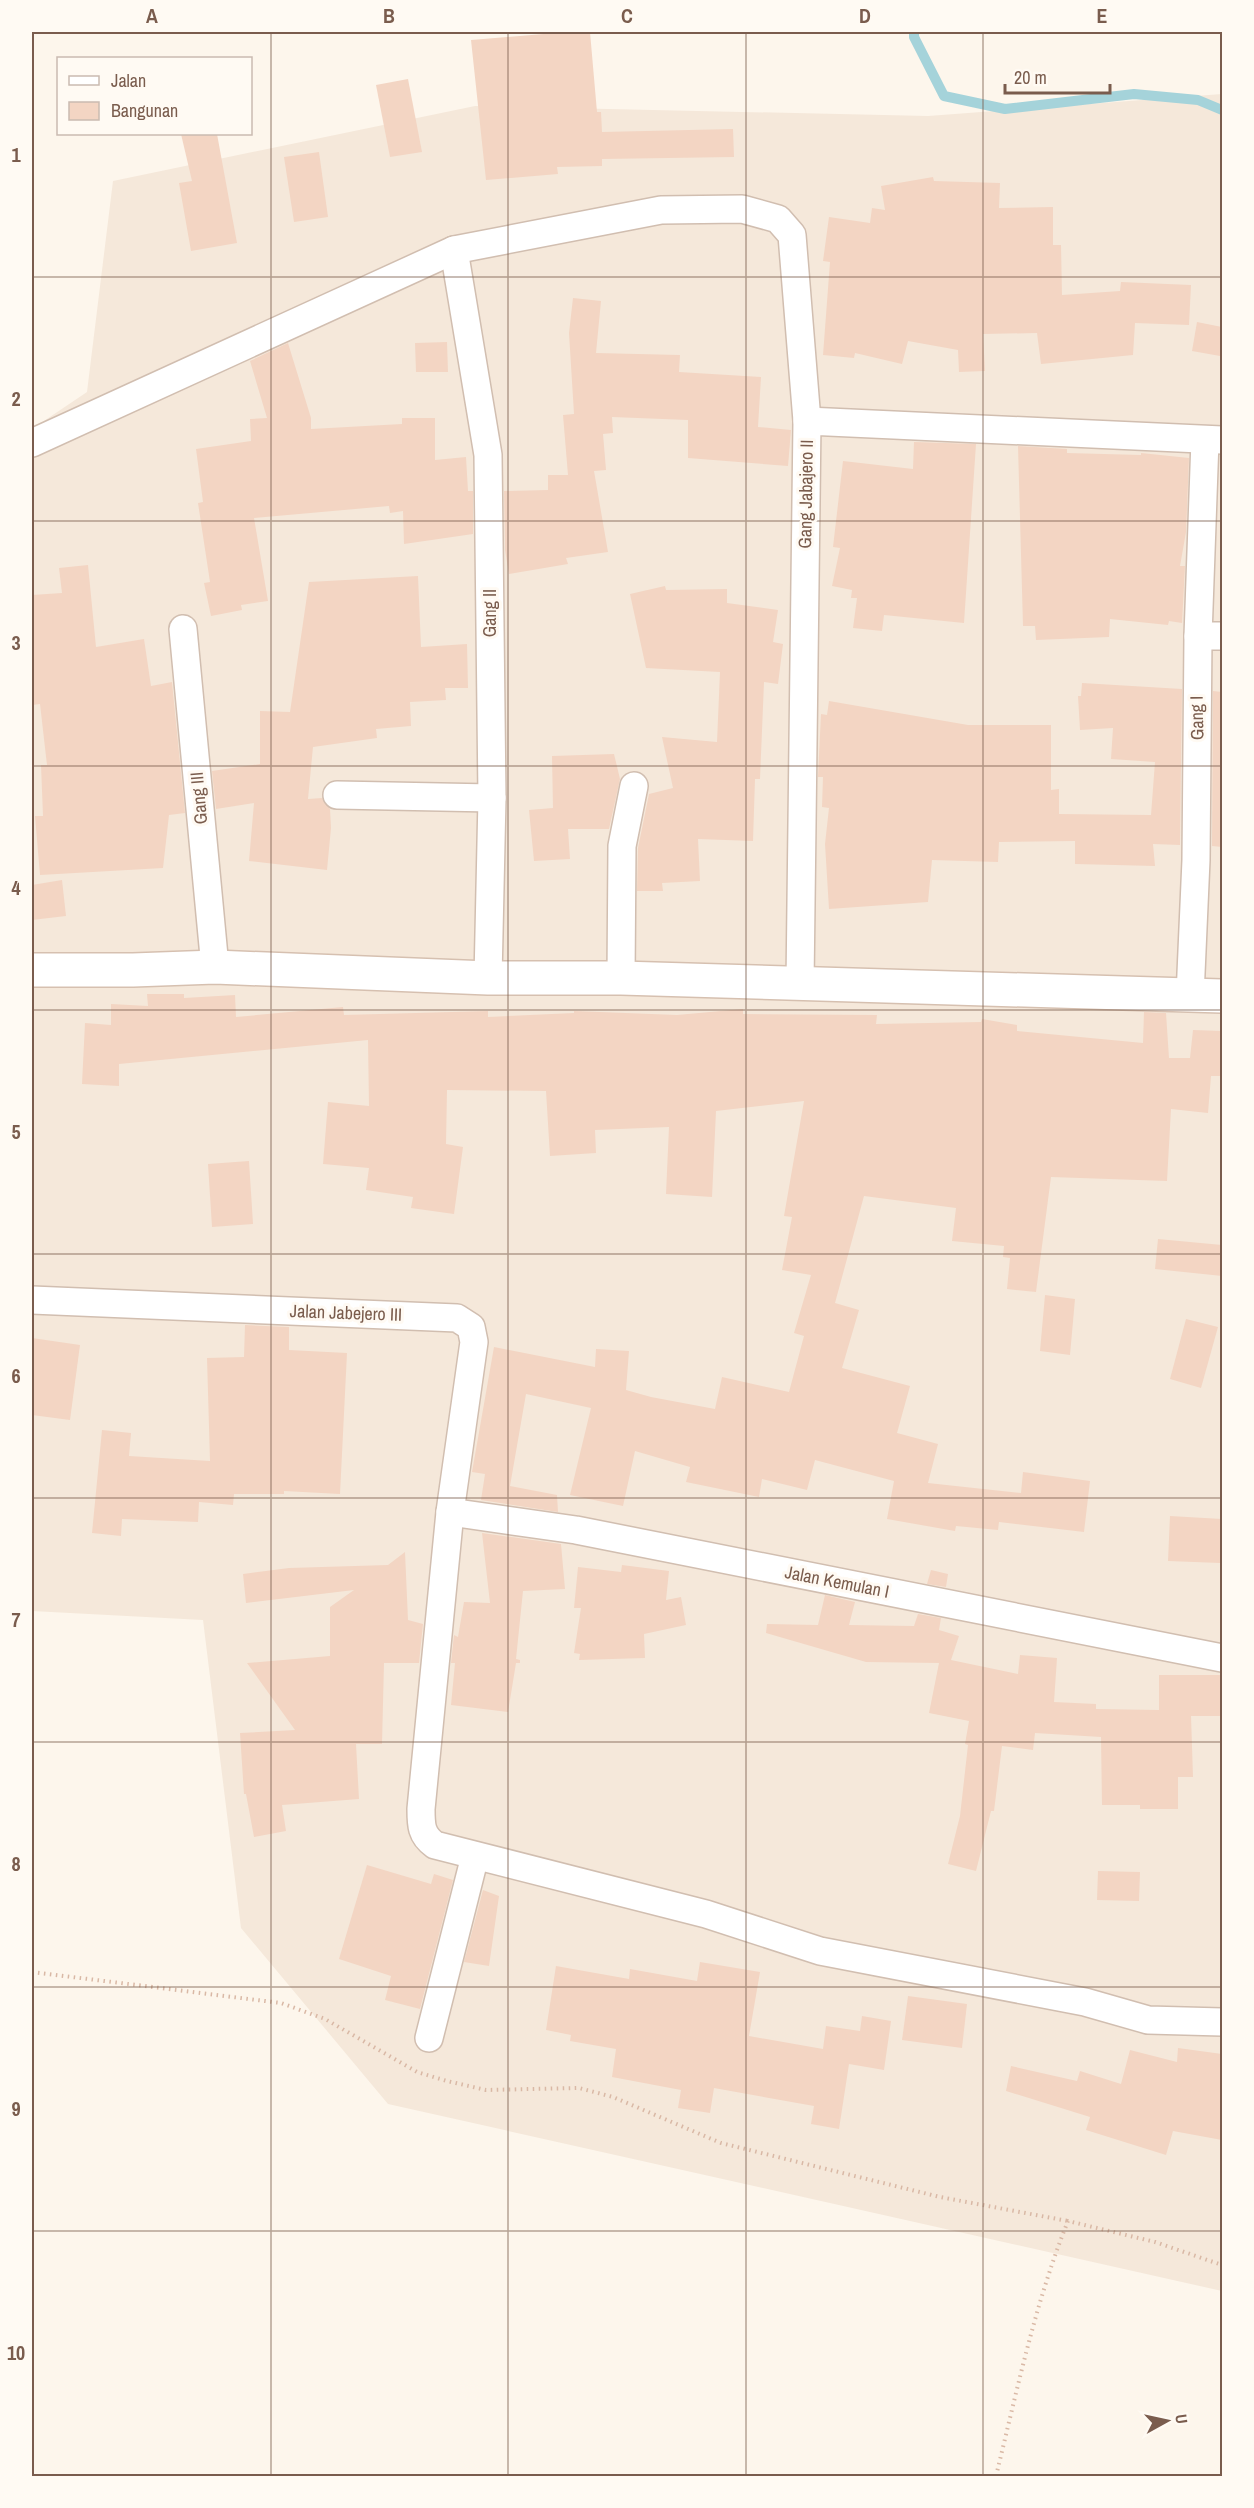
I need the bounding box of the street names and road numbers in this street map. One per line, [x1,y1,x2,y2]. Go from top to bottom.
street label: Gang Jabajero II [792,439,819,549]
street label: Gang II [477,589,502,637]
street label: Gang I [1184,696,1209,740]
street label: Gang III [184,771,213,825]
street label: Jalan Jabejero III [289,1298,403,1327]
street label: Jalan Kemulan I [783,1559,891,1604]

